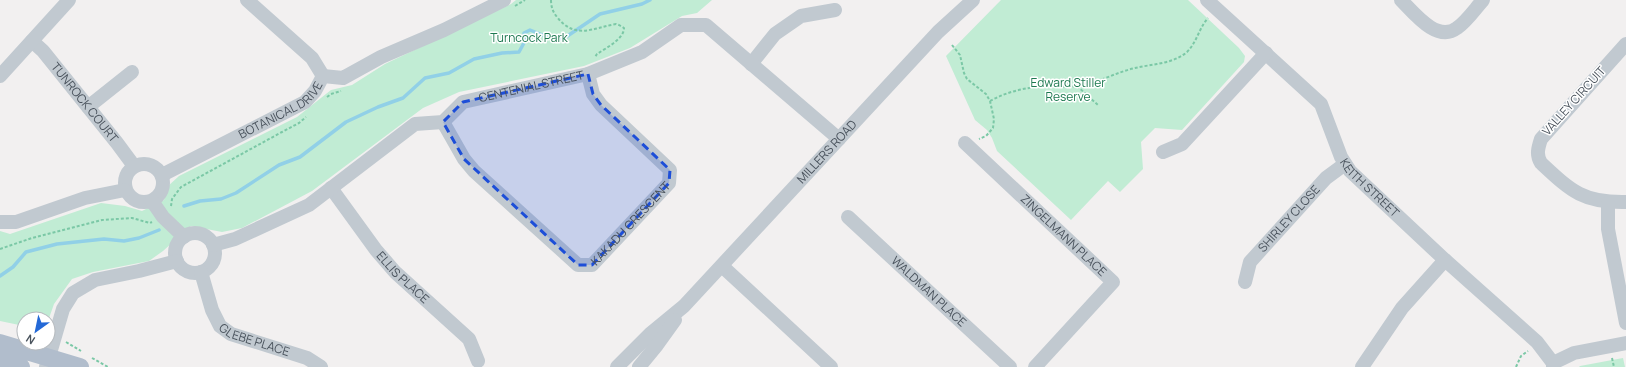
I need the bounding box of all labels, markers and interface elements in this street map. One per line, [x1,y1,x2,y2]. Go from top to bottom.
park label: Turncock Park [490,29,569,46]
street label: TUNROCK COURT [47,59,123,147]
street label: VALLEY CIRCUIT [1538,62,1610,139]
street label: CENTENIAL STREET [477,66,586,106]
park label: Edward Stiller Reserve [1030,74,1106,105]
street label: BOTANICAL DRIVE [235,78,327,143]
street label: MILLERS ROAD [793,116,860,187]
street label: KEITH STREET [1336,155,1404,221]
street label: KAKADU CRESCENT [587,177,675,269]
street label: SHIRLEY CLOSE [1254,181,1324,256]
street label: ZINGELMANN PLACE [1017,190,1111,280]
street label: ELLIS PLACE [373,247,433,307]
street label: WALDMAN PLACE [888,252,970,331]
north arrow [16,311,56,351]
street label: GLEBE PLACE [216,319,292,360]
text: N [23,331,38,348]

